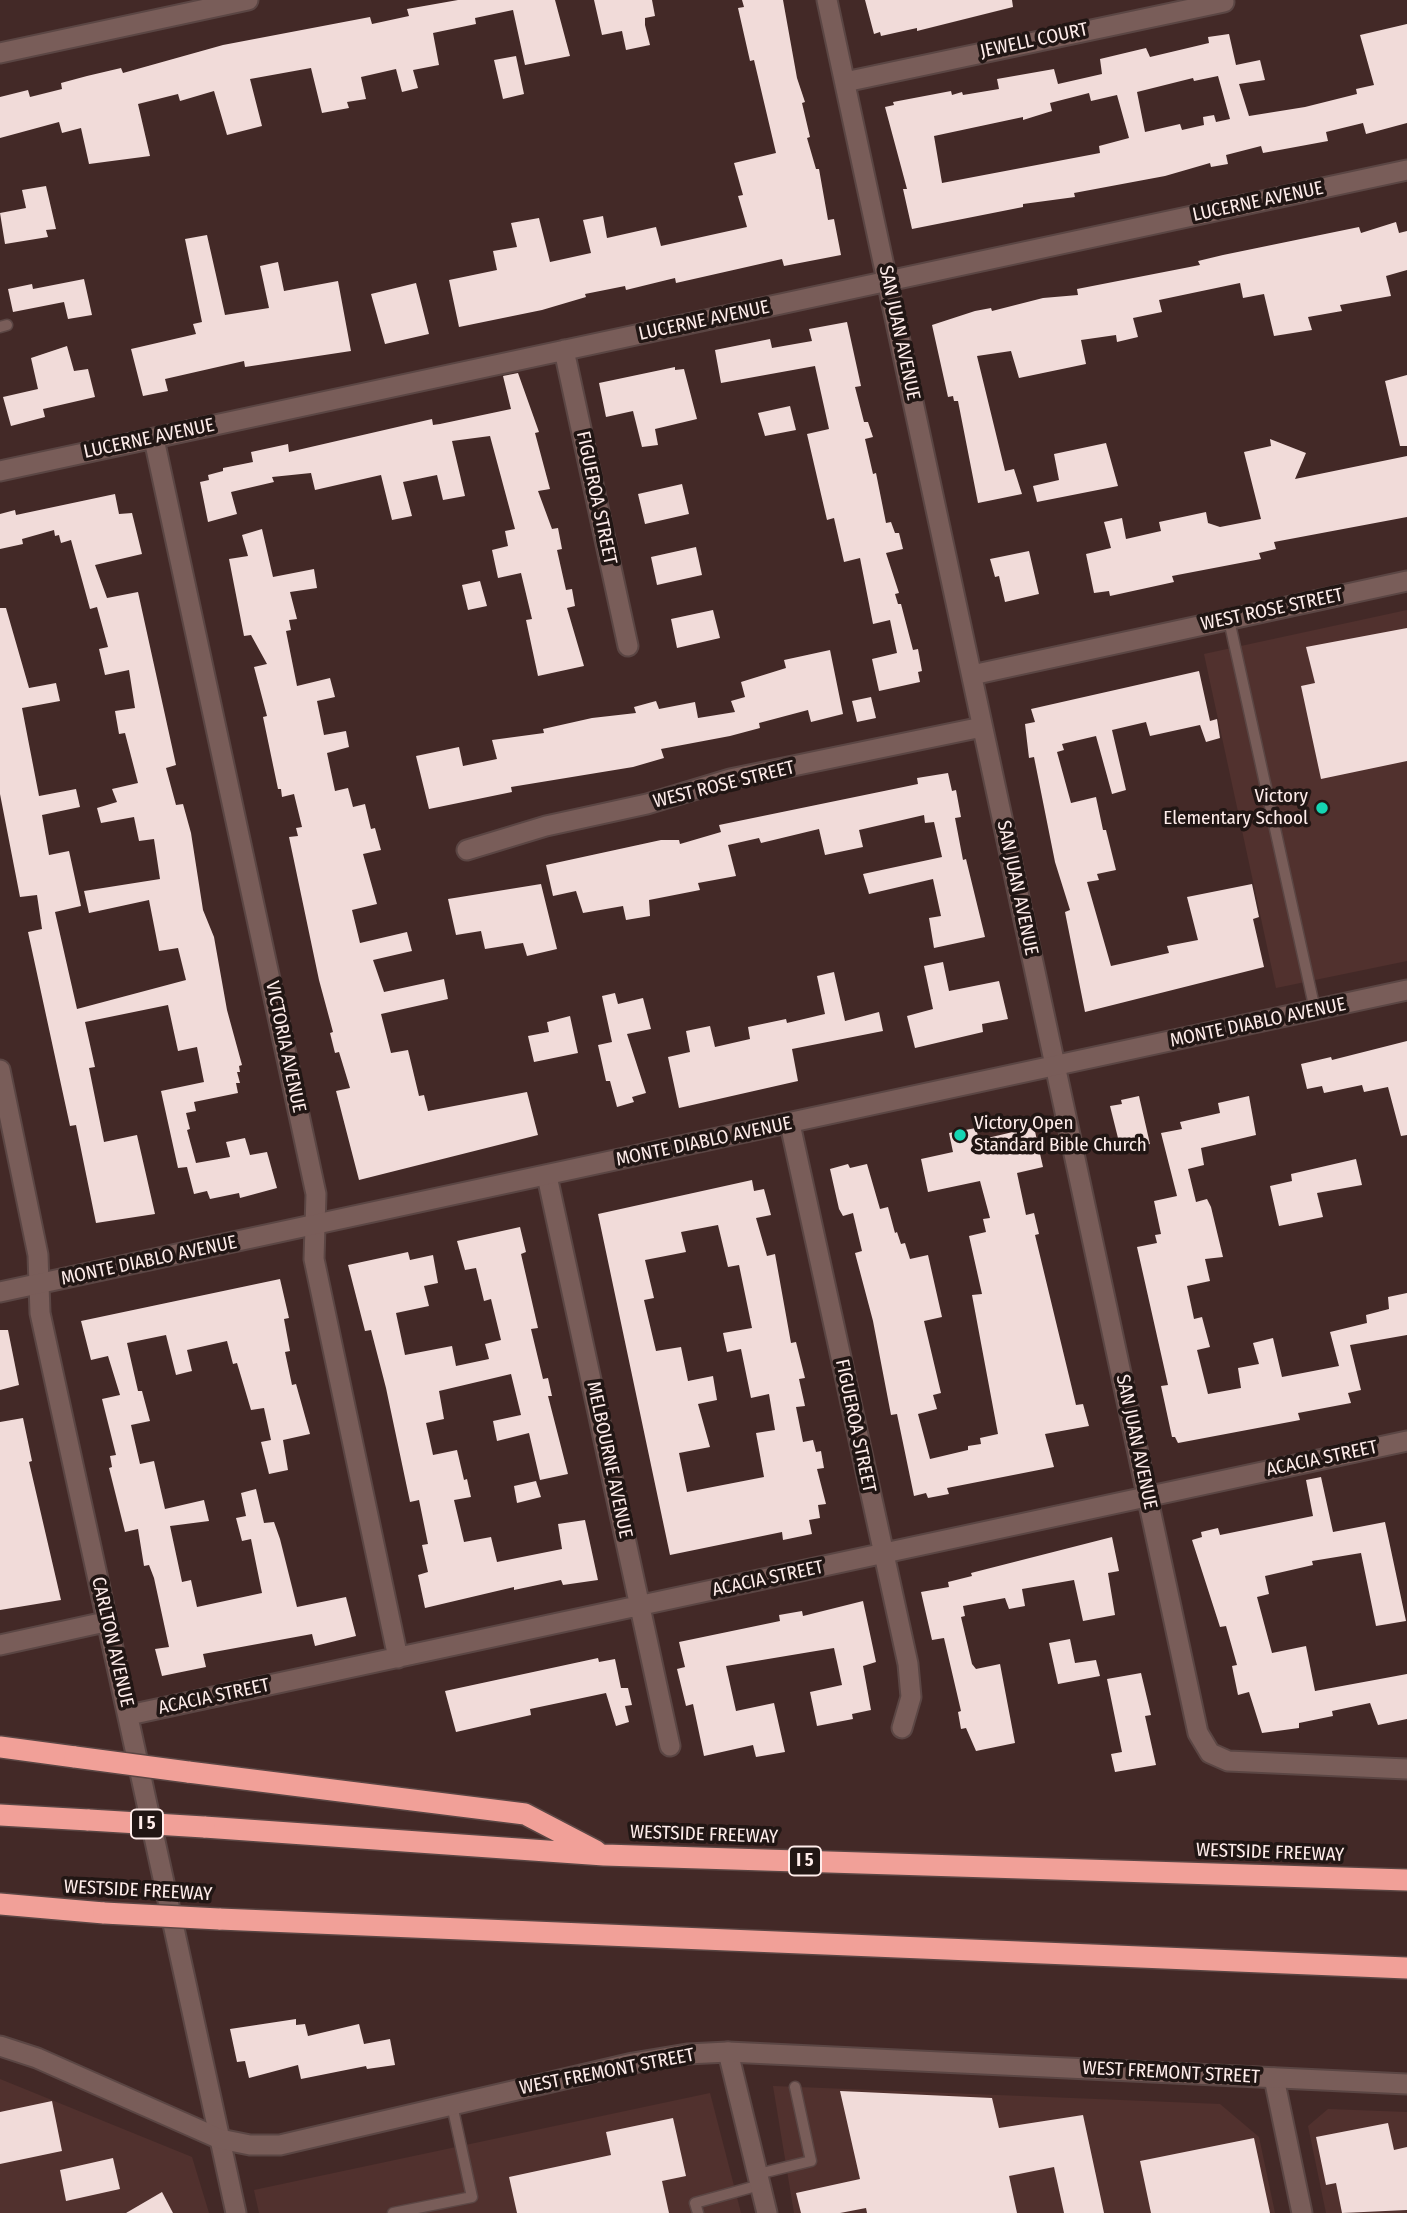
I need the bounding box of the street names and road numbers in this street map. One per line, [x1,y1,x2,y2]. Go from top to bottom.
street label: JEWELL COURT [978,18,1090,64]
street label: LUCERNE AVENUE [1191,177,1325,227]
street label: SAN JUAN AVENUE [874,263,924,403]
street label: LUCERNE AVENUE [637,296,771,346]
street label: LUCERNE AVENUE [82,414,216,464]
street label: FIGUEROA STREET [571,429,621,567]
street label: WEST ROSE STREET [1199,584,1345,636]
street label: WEST ROSE STREET [651,756,797,814]
street label: SAN JUAN AVENUE [992,818,1042,958]
street label: VICTORIA AVENUE [260,979,310,1115]
street label: MONTE DIABLO AVENUE [1168,993,1348,1053]
street label: MONTE DIABLO AVENUE [614,1112,794,1172]
street label: MONTE DIABLO AVENUE [59,1231,239,1291]
street label: FIGUEROA STREET [830,1357,880,1495]
street label: SAN JUAN AVENUE [1111,1372,1161,1512]
street label: MELBOURNE AVENUE [581,1380,637,1540]
street label: ACACIA STREET [1264,1436,1380,1482]
street label: ACACIA STREET [710,1556,826,1602]
street label: CARLTON AVENUE [86,1575,138,1709]
street label: ACACIA STREET [156,1674,272,1720]
road number: I 5 [131,1810,163,1838]
street label: WESTSIDE FREEWAY [629,1821,779,1849]
street label: WESTSIDE FREEWAY [1195,1839,1345,1867]
road number: I 5 [789,1846,821,1875]
street label: WESTSIDE FREEWAY [63,1876,213,1906]
street label: WEST FREMONT STREET [518,2044,696,2100]
street label: WEST FREMONT STREET [1082,2057,1260,2089]

